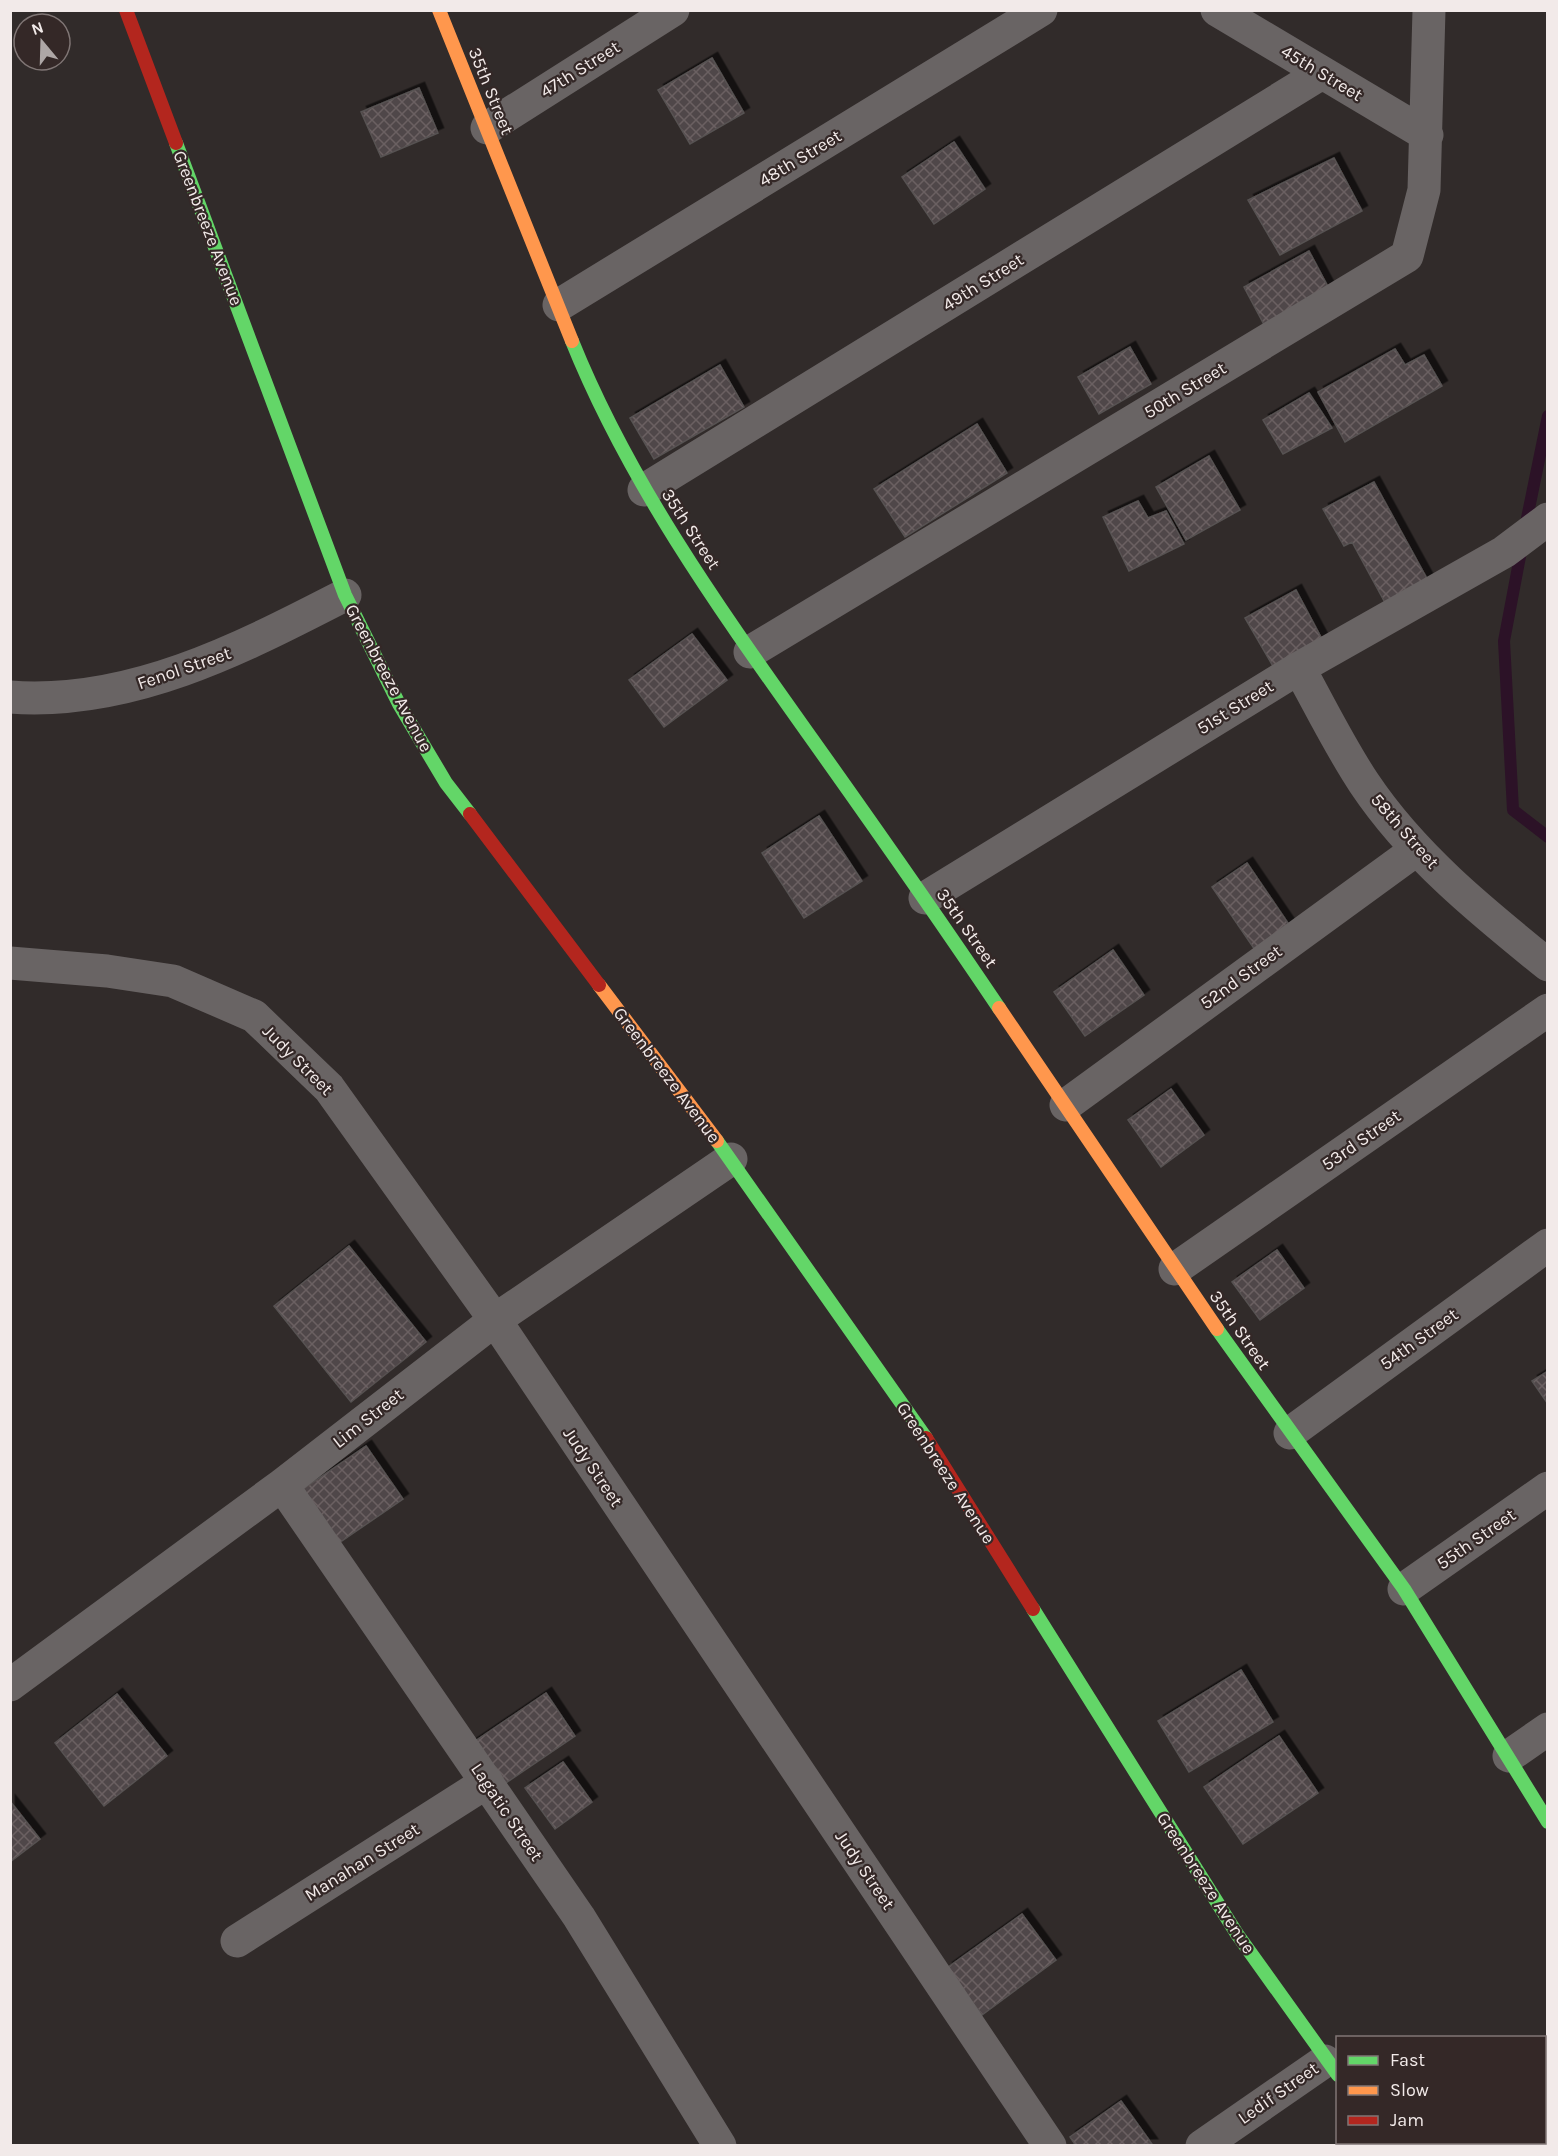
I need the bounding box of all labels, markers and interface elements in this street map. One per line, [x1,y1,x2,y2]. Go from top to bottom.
north arrow [12,12,72,72]
text: N [29,17,46,39]
street label: 47th Street [536,36,624,102]
street label: 45th Street [1277,40,1367,106]
street label: 35th Street [464,44,519,138]
street label: 48th Street [755,125,845,191]
street label: Greenbreeze Avenue [168,147,248,309]
street label: 49th Street [938,248,1028,316]
street label: 50th Street [1140,357,1230,423]
street label: 35th Street [657,484,725,574]
street label: Greenbreeze Avenue [341,600,437,756]
street label: Fenol Street [134,642,234,694]
street label: 51st Street [1193,675,1277,739]
street label: 58th Street [1366,789,1444,873]
street label: 35th Street [932,884,1003,972]
street label: 52nd Street [1196,940,1286,1014]
street label: Greenbreeze Avenue [609,1003,725,1147]
street label: Judy Street [258,1020,338,1100]
street label: 53rd Street [1317,1105,1405,1175]
street label: 35th Street [1205,1286,1276,1374]
street label: 54th Street [1376,1303,1463,1375]
street label: Lim Street [328,1383,408,1453]
street label: Greenbreeze Avenue [892,1398,1000,1548]
street label: Judy Street [558,1423,628,1511]
street label: 55th Street [1432,1504,1520,1574]
street label: Lagatic Street [466,1759,548,1865]
street label: Greenbreeze Avenue [1152,1808,1260,1958]
street label: Manahan Street [301,1818,424,1906]
street label: Judy Street [830,1826,900,1914]
legend [1336,2036,1546,2144]
text: Fast [1390,2049,1425,2071]
street label: Ledif Street [1233,2057,1323,2129]
text: Slow [1390,2079,1429,2101]
text: Jam [1390,2109,1424,2131]

